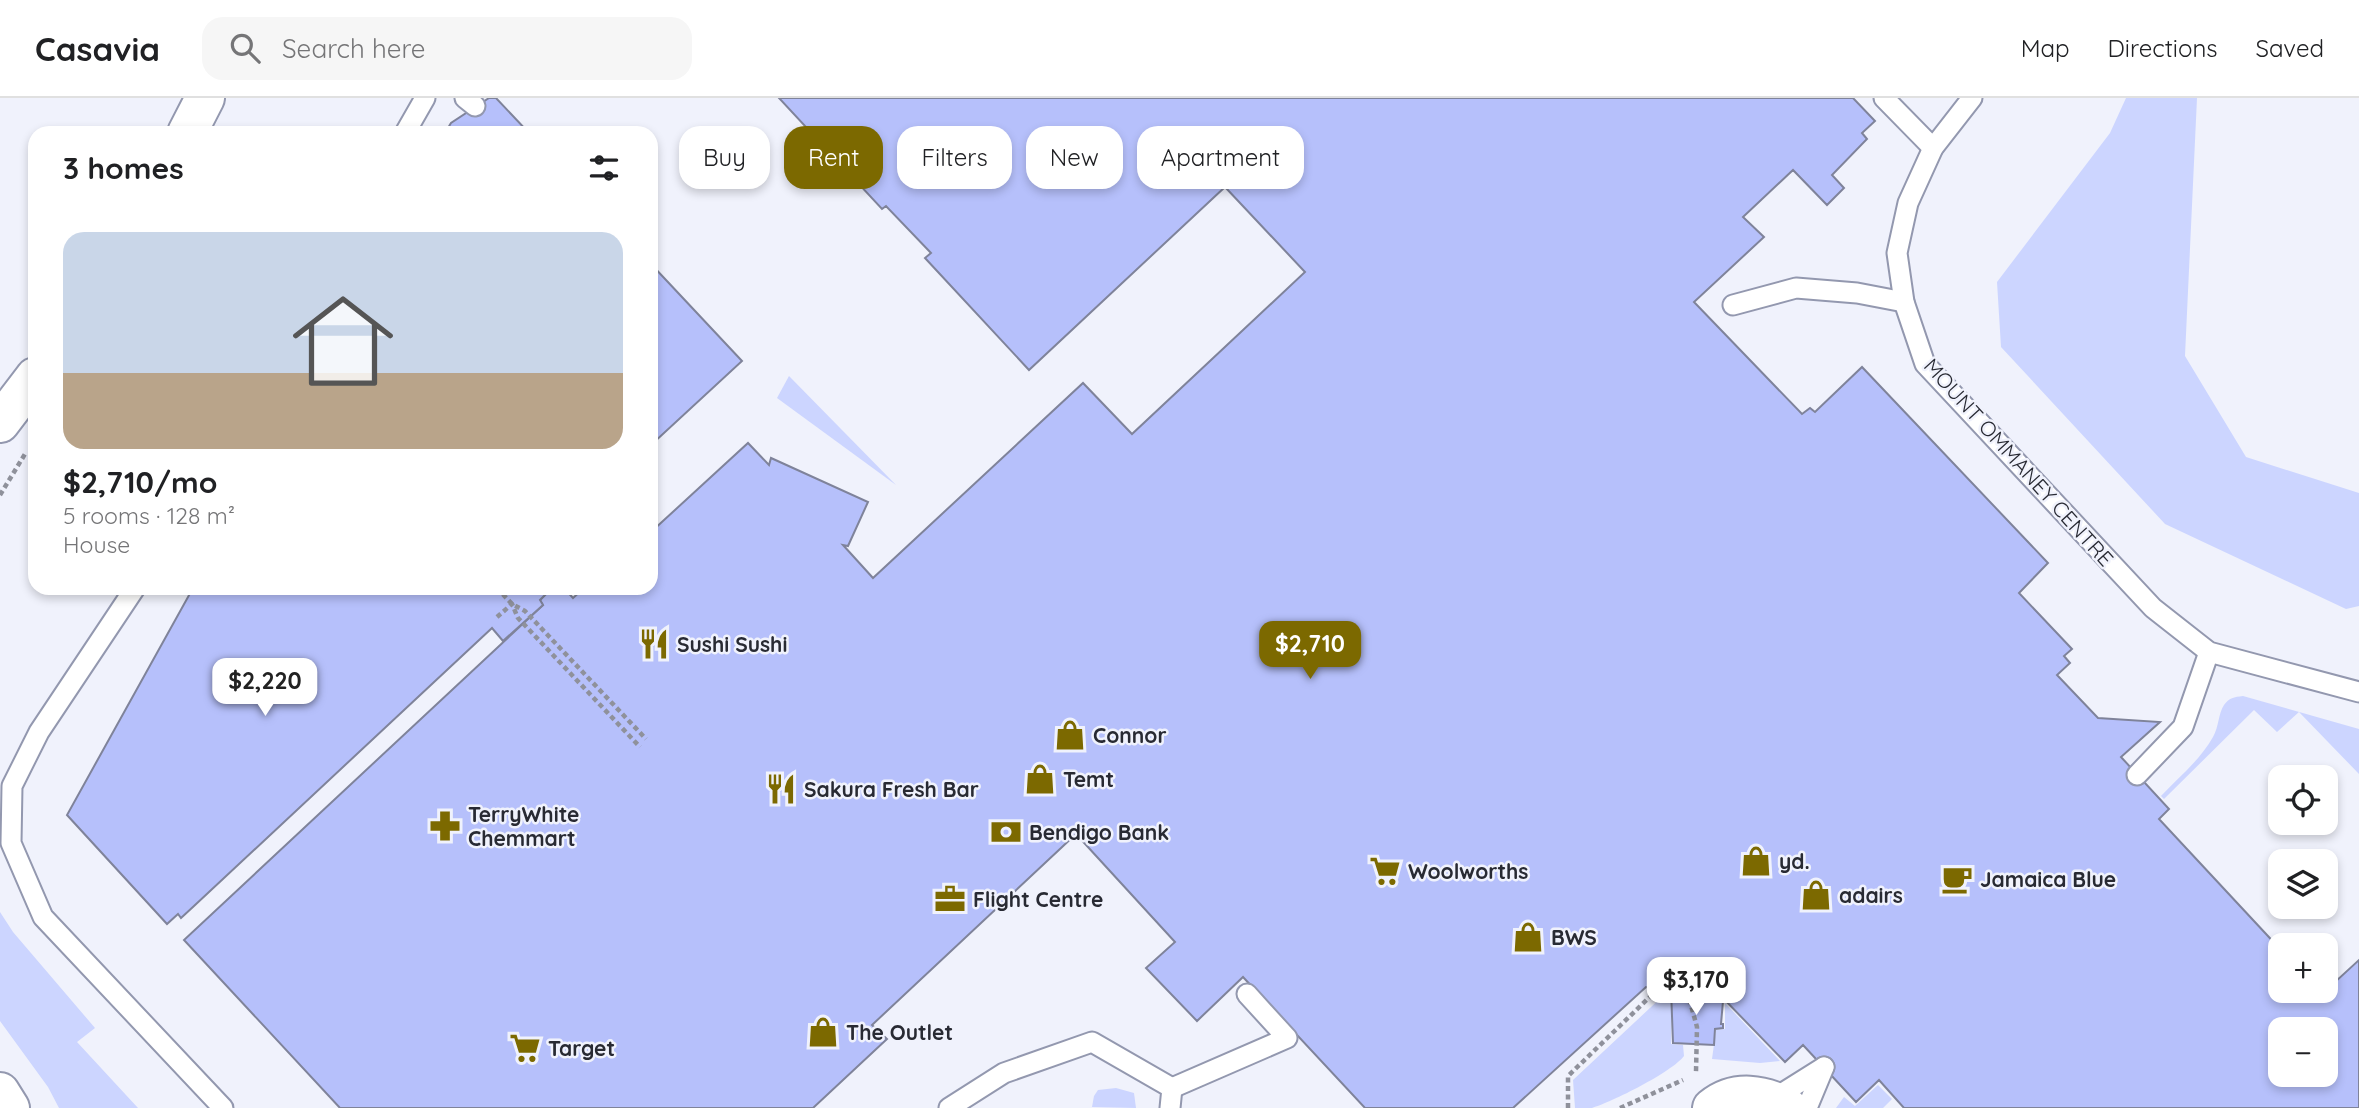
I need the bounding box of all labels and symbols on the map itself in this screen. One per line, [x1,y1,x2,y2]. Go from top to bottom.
street label: MOUNT OMMANEY CENTRE [1919,353,2119,571]
pin: $2,710 [1253,622,1367,681]
restaurant icon: Sushi Sushi [637,627,671,661]
place label: Sushi Sushi [677,631,787,657]
pin: $2,220 [208,658,322,718]
shop icon: Connor [1053,718,1087,752]
place label: Connor [1093,722,1167,748]
shop icon: Temt [1023,762,1057,796]
place label: Temt [1063,766,1114,792]
restaurant icon: Sakura Fresh Bar [764,772,798,806]
place label: Sakura Fresh Bar [804,776,979,802]
place label: TerryWhite Chemmart [468,801,580,851]
pharmacy icon: TerryWhite Chemmart [428,809,462,843]
bank icon: Bendigo Bank [989,815,1023,849]
place label: Bendigo Bank [1029,819,1169,845]
shop icon: yd. [1739,844,1773,878]
place label: yd. [1779,848,1810,874]
supermarket icon: Woolworths [1368,854,1402,888]
place label: Woolworths [1408,858,1528,884]
cafe icon: Jamaica Blue [1940,862,1974,896]
place label: Jamaica Blue [1980,866,2116,892]
shop icon: adairs [1799,878,1833,912]
office icon: Flight Centre [933,882,967,916]
place label: adairs [1839,882,1903,908]
place label: Flight Centre [973,886,1103,912]
shop icon: BWS [1511,920,1545,954]
place label: BWS [1551,924,1597,950]
pin: $3,170 [1639,958,1753,1017]
shop icon: The Outlet [806,1015,840,1049]
place label: The Outlet [846,1019,953,1045]
supermarket icon: Target [508,1031,542,1065]
place label: Target [548,1035,615,1061]

